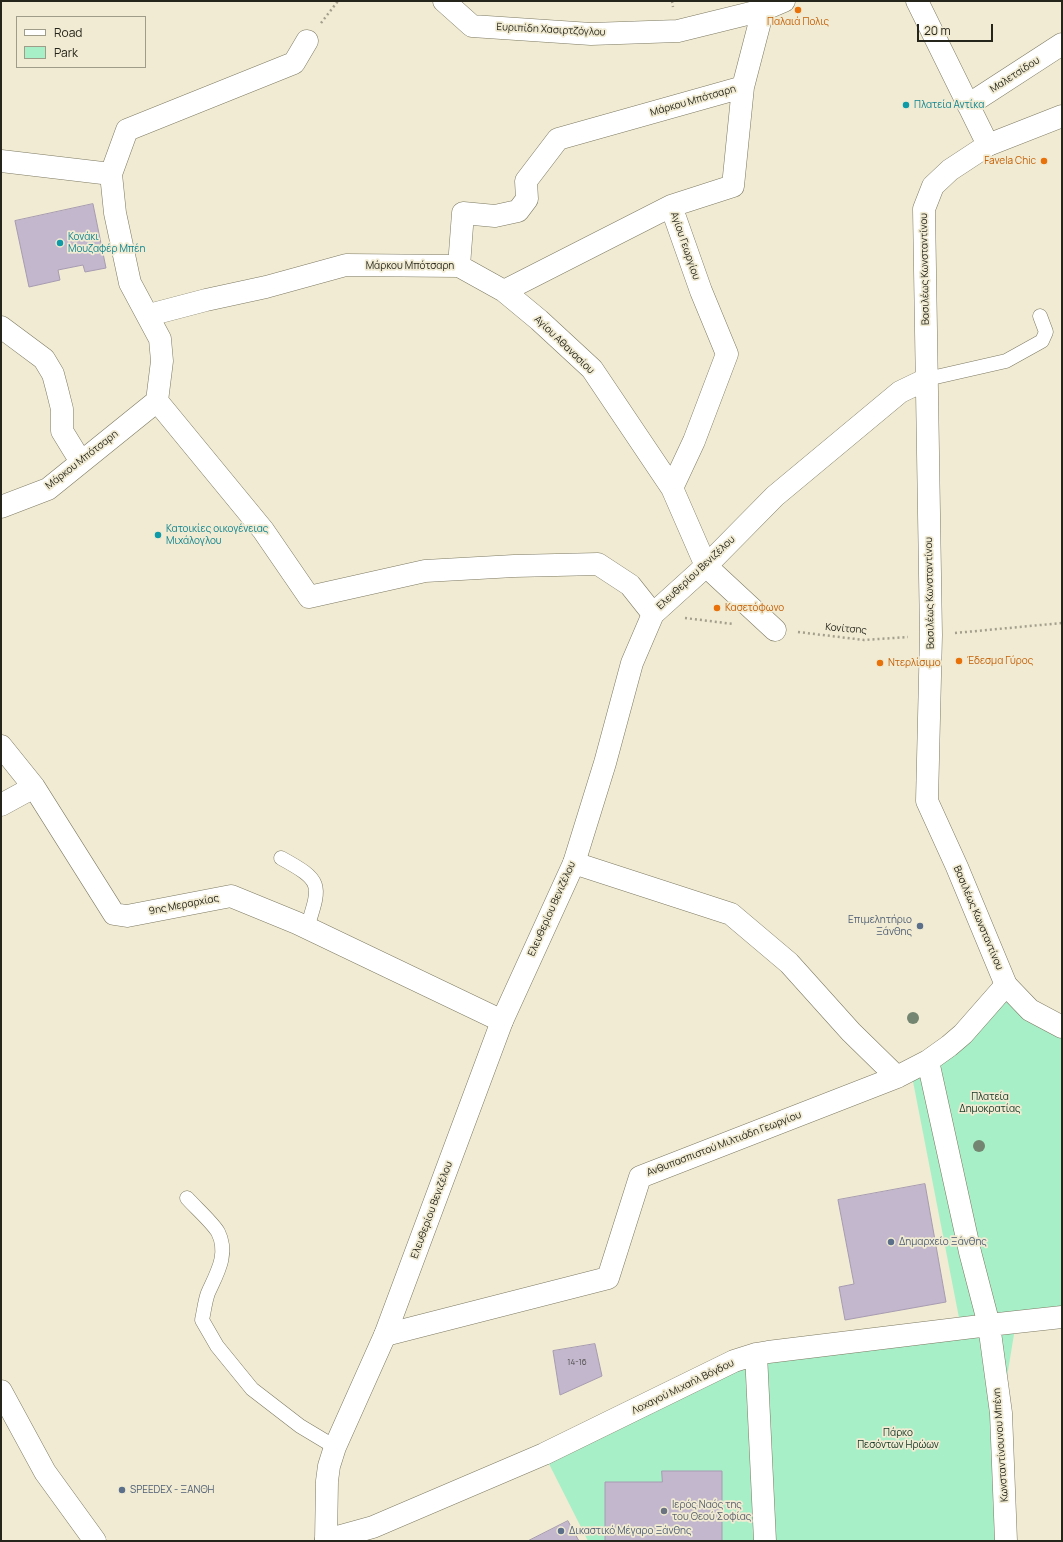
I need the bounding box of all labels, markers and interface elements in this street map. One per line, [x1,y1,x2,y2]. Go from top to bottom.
marker: Παλαιά Πολις [793,5,803,15]
legend [16,16,146,68]
place label: Παλαιά Πολις [767,16,829,28]
scale bar [919,16,995,42]
street label: Ευριπίδη Χασιρτζόγλου [496,21,606,39]
text: 20 m [924,22,951,39]
text: Road [54,24,82,41]
text: Park [54,44,78,61]
street label: Μαλετσίδου [988,55,1042,95]
street label: Μάρκου Μπότσαρη [649,83,737,119]
place label: Πλατεία Αντίκα [914,99,984,111]
marker: Πλατεία Αντίκα [901,100,911,110]
place label: Favela Chic [984,155,1036,167]
marker: Favela Chic [1039,156,1049,166]
street label: Αγίου Γεωργίου [668,210,702,282]
street label: Βασιλέως Κωνσταντίνου [918,213,932,325]
place label: Κονάκι Μουζαφέρ Μπέη [68,231,145,254]
marker: Κονάκι Μουζαφέρ Μπέη [55,238,65,248]
street label: Μάρκου Μπότσαρη [366,260,454,272]
street label: Αγίου Αθανασίου [531,313,597,377]
street label: Μάρκου Μπότσαρη [43,428,121,492]
place label: Κατοικίες οικογένειας Μιχάλογλου [166,523,268,546]
marker: Κατοικίες οικογένειας Μιχάλογλου [153,530,163,540]
street label: Ελευθερίου Βενιζέλου [654,534,738,612]
street label: Βασιλέως Κωνσταντίνου [923,537,937,649]
place label: Κασετόφωνο [725,602,784,614]
marker: Κασετόφωνο [712,603,722,613]
street label: Κονίτσης [825,621,867,637]
place label: Έδεσμα Γύρος [967,655,1033,667]
marker: Έδεσμα Γύρος [954,656,964,666]
place label: Ντερλίσιμο [888,657,941,669]
marker: Ντερλίσιμο [875,658,885,668]
street label: Ελευθερίου Βενιζέλου [526,860,578,958]
street label: Βασιλέως Κωνσταντίνου [951,864,1005,972]
street label: 9ης Μεραρχίας [148,892,220,918]
place label: Επιμελητήριο Ξάνθης [848,914,912,938]
marker: Επιμελητήριο Ξάνθης [915,921,925,931]
park label: Πλατεία Δημοκρατίας [959,1091,1021,1114]
street label: Ανθυπασπιστού Μιλτιάδη Γεωργίου [645,1109,803,1179]
street label: Ελευθερίου Βενιζέλου [409,1160,455,1260]
place label: Δημαρχείο Ξάνθης [899,1236,987,1248]
marker: Δημαρχείο Ξάνθης [886,1237,896,1247]
street label: Λοχαγού Μιχαήλ Βόγδου [630,1357,736,1417]
house number: 14-16 [567,1358,587,1368]
street label: Κωνσταντίνουνου Μπένη [991,1388,1011,1502]
park label: Πάρκο Πεσόντων Ηρώων [857,1427,939,1450]
place label: SPEEDEX - ΞΑΝΘΗ [130,1484,214,1496]
marker: SPEEDEX - ΞΑΝΘΗ [117,1485,127,1495]
place label: Ιερός Ναός της του Θεού Σοφίας [672,1499,751,1522]
marker: Ιερός Ναός της του Θεού Σοφίας [659,1506,669,1516]
place label: Δικαστικό Μέγαρο Ξάνθης [569,1525,692,1537]
marker: Δικαστικό Μέγαρο Ξάνθης [556,1526,566,1536]

